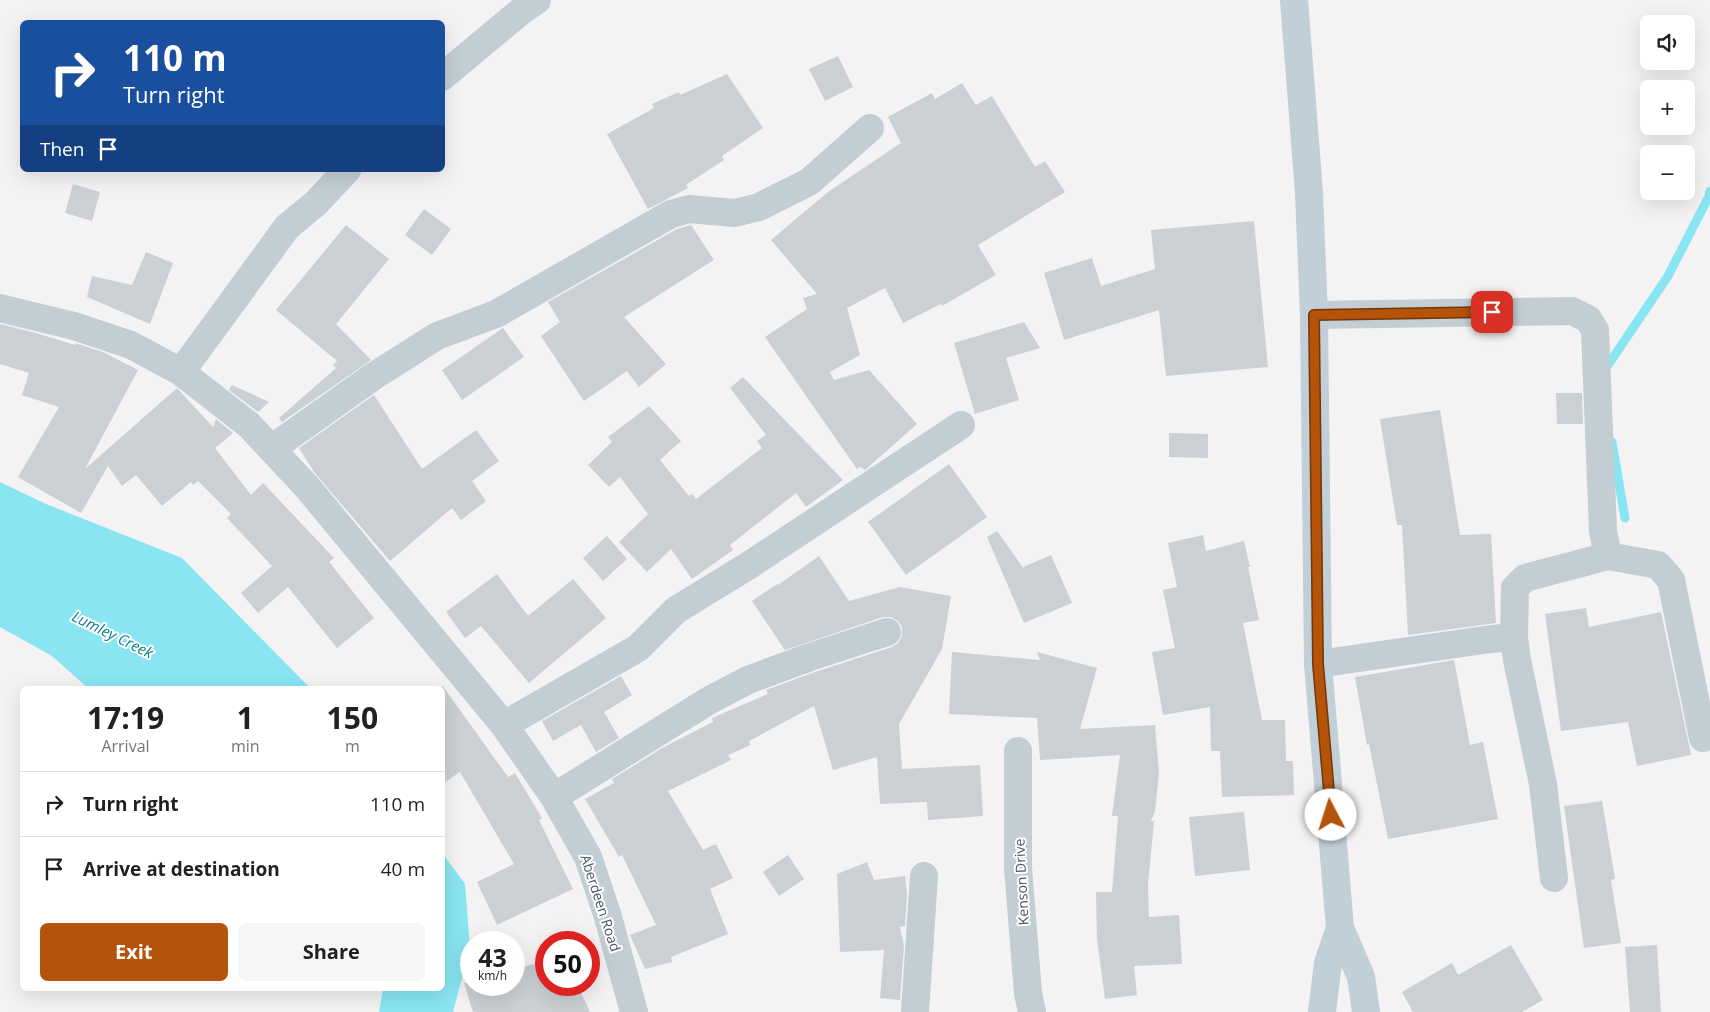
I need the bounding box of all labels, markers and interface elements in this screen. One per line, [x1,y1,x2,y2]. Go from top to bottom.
map controls [1640,15,1695,200]
button: sound [1640,15,1695,70]
text: 110 m [123,34,227,81]
icon: right [40,40,105,105]
text: Turn right [123,79,225,109]
button: + [1640,80,1695,135]
icon: arrive [94,135,122,163]
text: Then [40,136,84,162]
button: − [1640,145,1695,200]
pin [1471,291,1513,333]
icon: arrive [1478,298,1506,326]
water label: Lumley Creek [69,606,158,663]
text: 17:19 [87,697,164,738]
text: 1 [237,697,254,738]
text: 150 [327,697,378,738]
text: Arrival [101,735,150,757]
text: min [231,735,260,757]
text: m [345,735,360,757]
position arrow [1304,788,1356,840]
icon: right [40,790,68,818]
text: Turn right [83,791,178,817]
text: 110 m [370,791,425,817]
street label: Kenson Drive [1009,838,1033,926]
street label: Aberdeen Road [576,852,626,954]
icon: arrive [40,855,68,883]
text: Arrive at destination [83,856,280,882]
text: 40 m [381,856,425,882]
button: Exit [40,923,228,981]
button: Share [238,923,425,981]
speed limit sign: 50 [535,931,600,996]
text: 43 [478,940,507,974]
text: km/h [478,967,507,984]

